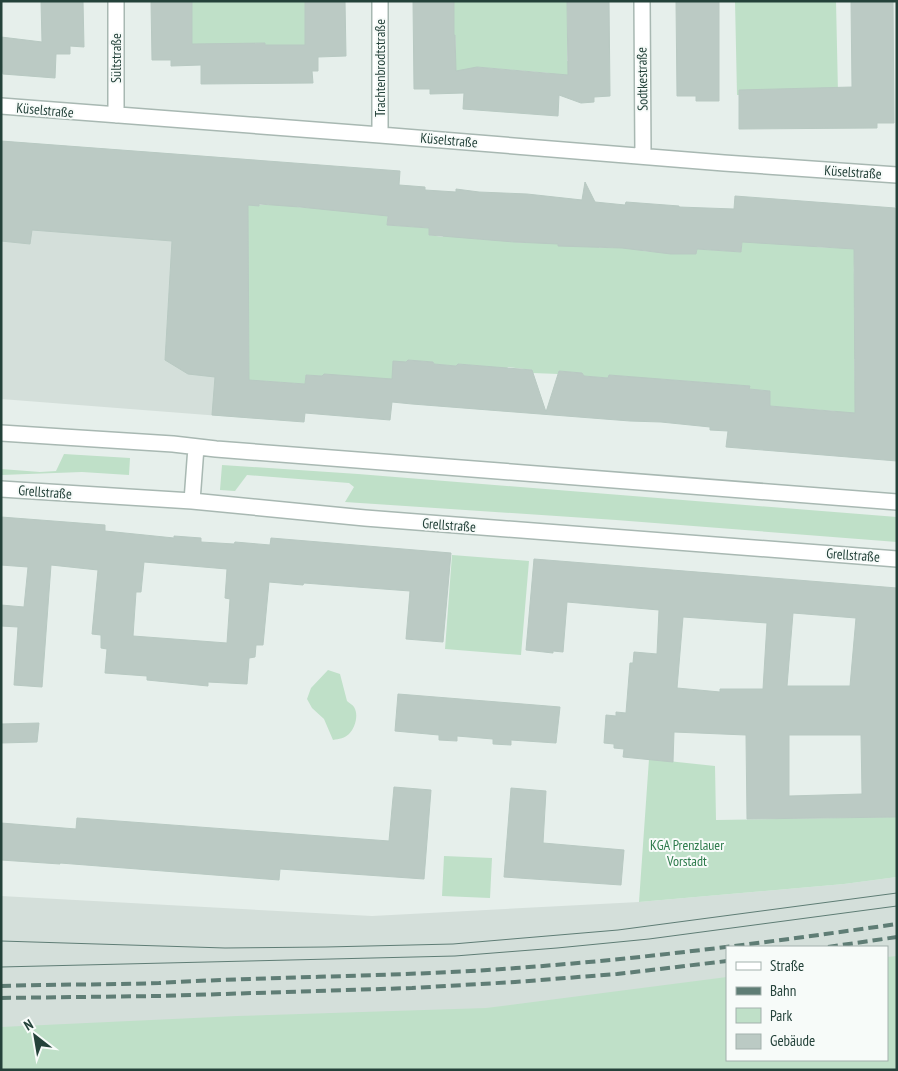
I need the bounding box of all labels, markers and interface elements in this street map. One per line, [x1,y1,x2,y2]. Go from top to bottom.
street label: Trachtenbrodtstraße [371,19,389,117]
street label: Sültstraße [107,33,125,83]
street label: Sodtkestraße [632,47,652,111]
street label: Küselstraße [16,99,75,121]
street label: Küselstraße [420,129,479,151]
street label: Küselstraße [824,161,882,183]
street label: Grellstraße [18,481,73,503]
street label: Grellstraße [422,514,477,536]
street label: Grellstraße [826,544,881,566]
park label: KGA Prenzlauer Vorstadt [650,836,724,870]
legend [726,946,888,1061]
text: Straße [770,956,804,975]
text: Bahn [770,981,796,1000]
text: Park [770,1006,792,1025]
north arrow [10,1011,60,1061]
text: N [20,1015,36,1035]
text: Gebäude [770,1031,815,1050]

